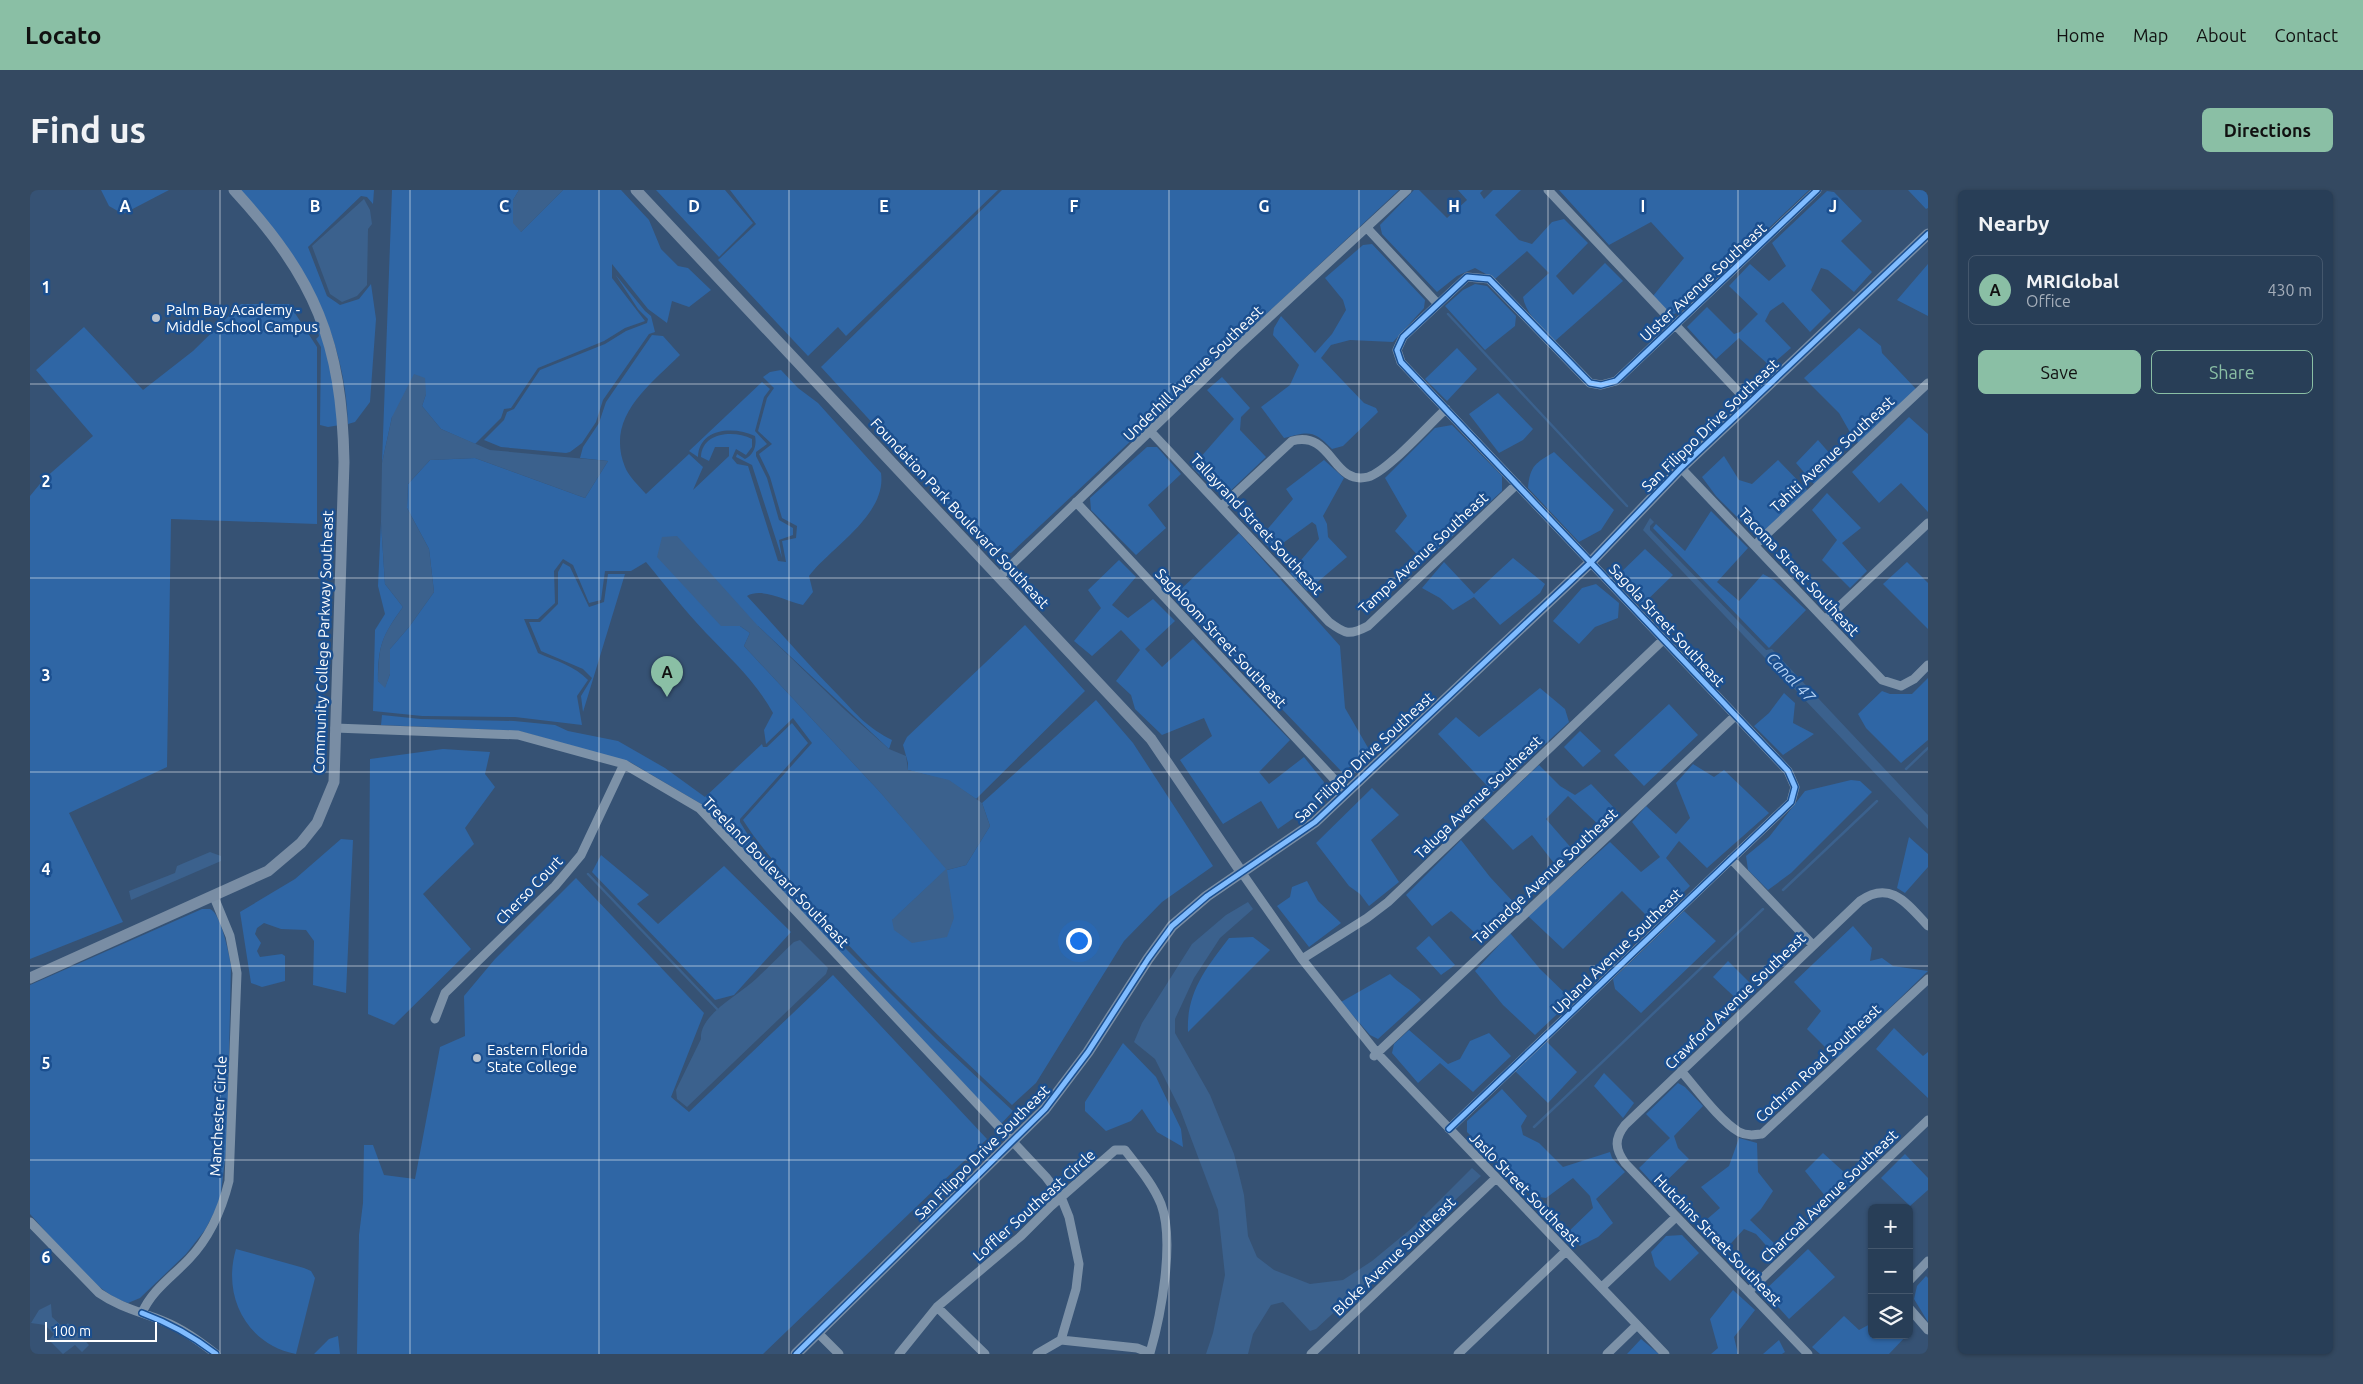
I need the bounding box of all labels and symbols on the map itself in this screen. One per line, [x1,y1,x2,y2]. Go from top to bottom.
text: A [119,197,131,215]
text: B [310,197,320,215]
text: C [499,197,509,215]
text: D [688,197,700,215]
text: E [879,197,889,215]
text: F [1070,197,1079,215]
text: G [1258,197,1270,215]
text: H [1448,197,1460,215]
text: I [1641,197,1645,215]
text: J [1829,197,1837,215]
street label: Ulster Avenue Southeast [1637,219,1770,345]
text: 1 [41,278,51,296]
place label: Palm Bay Academy - Middle School Campus [166,301,318,335]
street label: Underhill Avenue Southeast [1120,302,1266,444]
marker: Palm Bay Academy - Middle School Campus [150,312,162,324]
street label: San Filippo Drive Southeast [1638,355,1782,495]
street label: Tahiti Avenue Southeast [1767,392,1897,516]
street label: Foundation Park Boulevard Southeast [867,414,1053,612]
street label: Tallayrand Street Southeast [1187,450,1327,598]
text: 2 [41,472,51,490]
street label: Tampa Avenue Southeast [1355,489,1491,617]
street label: Tacoma Street Southeast [1735,505,1863,640]
street label: Community College Parkway Southeast [310,510,336,774]
street label: Sagola Street Southeast [1606,560,1728,690]
street label: Sagbloom Street Southeast [1152,565,1290,711]
water label: Canal 47 [1763,648,1820,706]
pin: A [651,656,683,697]
text: 3 [41,666,51,684]
street label: San Filippo Drive Southeast [1291,688,1437,826]
street label: Taluga Avenue Southeast [1411,732,1545,862]
street label: Treeland Boulevard Southeast [700,793,853,951]
street label: Talmadge Avenue Southeast [1469,805,1621,947]
street label: Cherso Court [492,852,566,928]
text: 4 [41,860,51,878]
street label: Upland Avenue Southeast [1549,885,1685,1017]
your location [1066,928,1092,954]
street label: Crawford Avenue Southeast [1661,929,1809,1073]
street label: Cochran Road Southeast [1752,1000,1884,1125]
place label: Eastern Florida State College [487,1041,588,1075]
marker: Eastern Florida State College [471,1052,483,1064]
text: 5 [41,1054,51,1072]
street label: Manchester Circle [206,1055,230,1177]
street label: San Filippo Drive Southeast [911,1081,1053,1223]
street label: Charcoal Avenue Southeast [1757,1126,1901,1266]
street label: Jaslo Street Southeast [1466,1129,1584,1249]
street label: Loffler Southeast Circle [969,1146,1099,1264]
street label: Hutchins Street Southeast [1651,1171,1785,1309]
street label: Bloke Avenue Southeast [1329,1193,1459,1319]
text: 6 [41,1248,51,1266]
scale bar [45,1319,158,1342]

